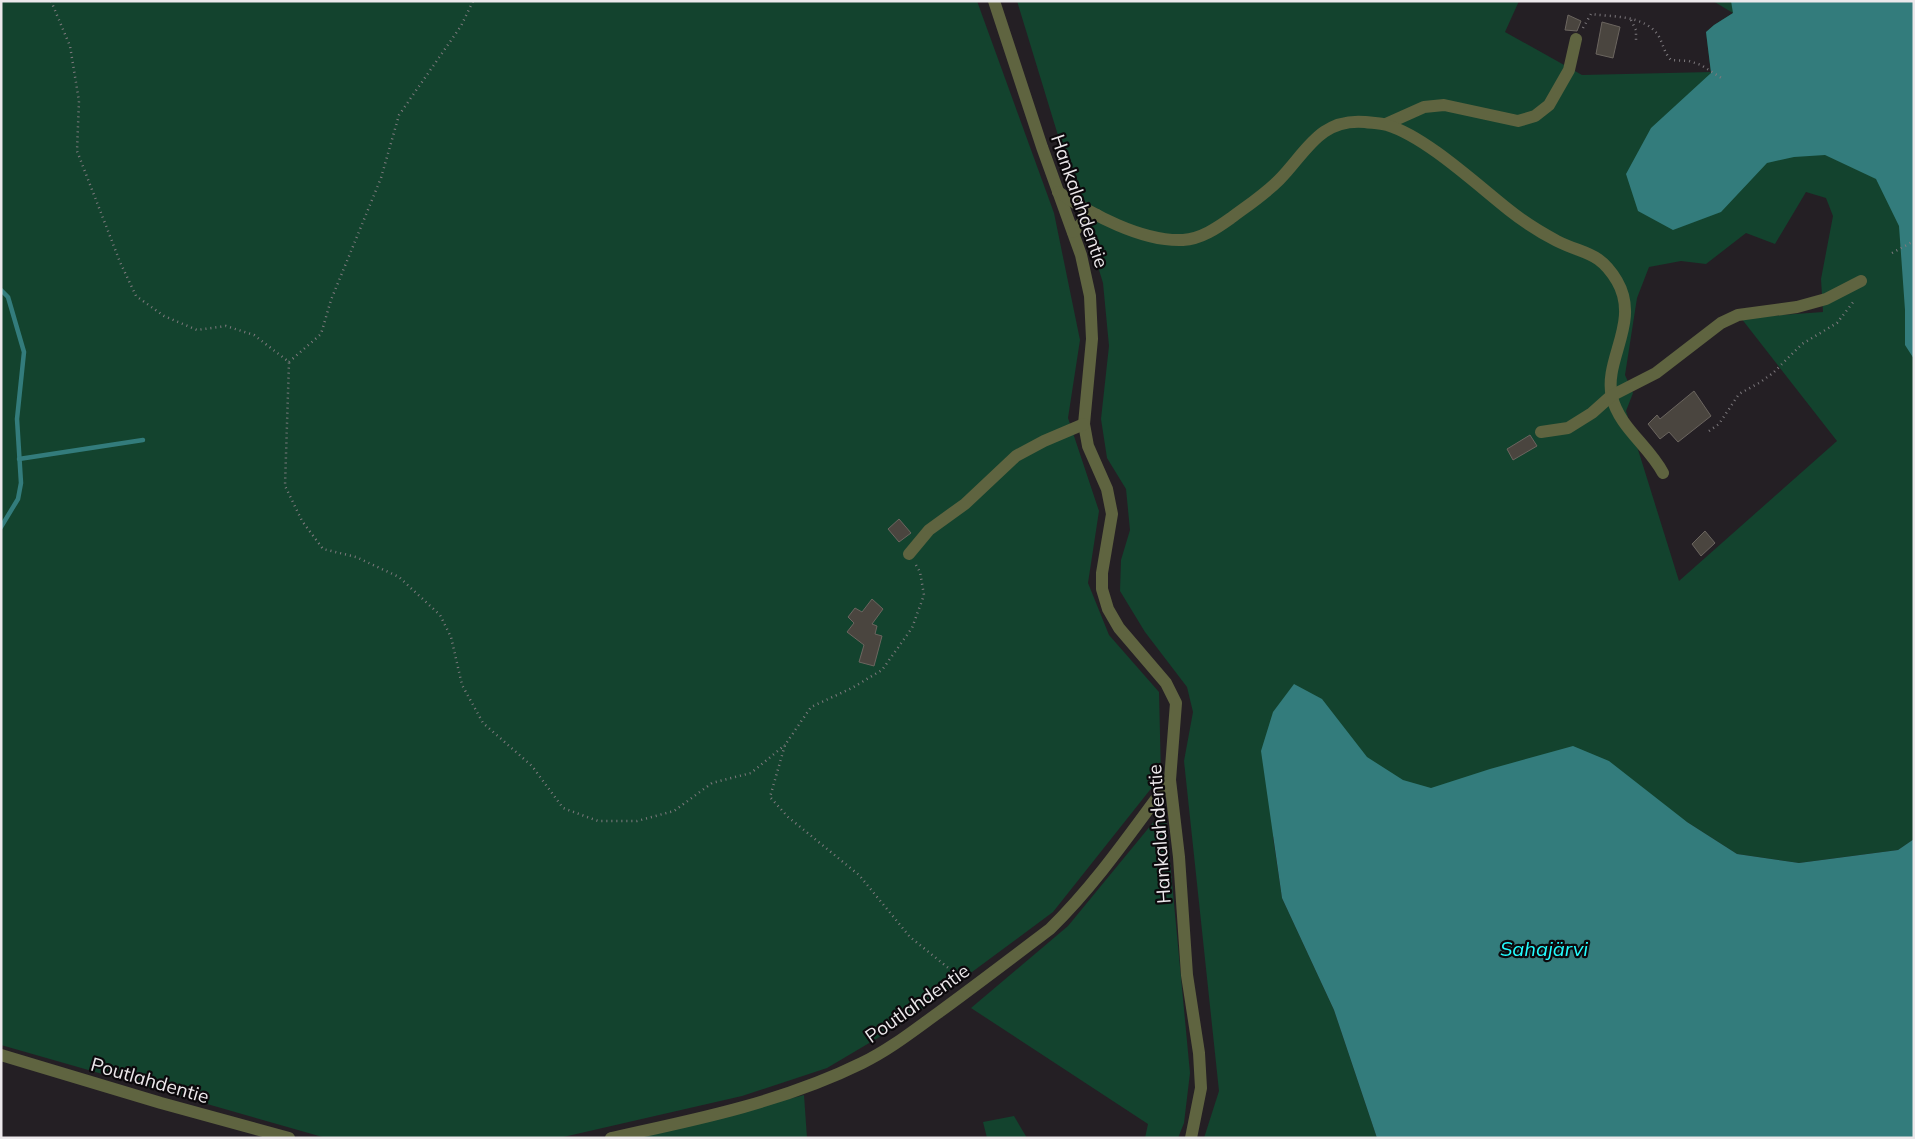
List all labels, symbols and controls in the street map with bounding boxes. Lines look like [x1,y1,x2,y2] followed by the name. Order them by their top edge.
[1046,131,1114,271] street label: Hankalahdentie
[1142,764,1176,904] street label: Hankalahdentie
[1500,936,1588,961] water label: Sahajärvi
[860,958,974,1048] street label: Poutlahdentie
[88,1052,212,1108] street label: Poutlahdentie

